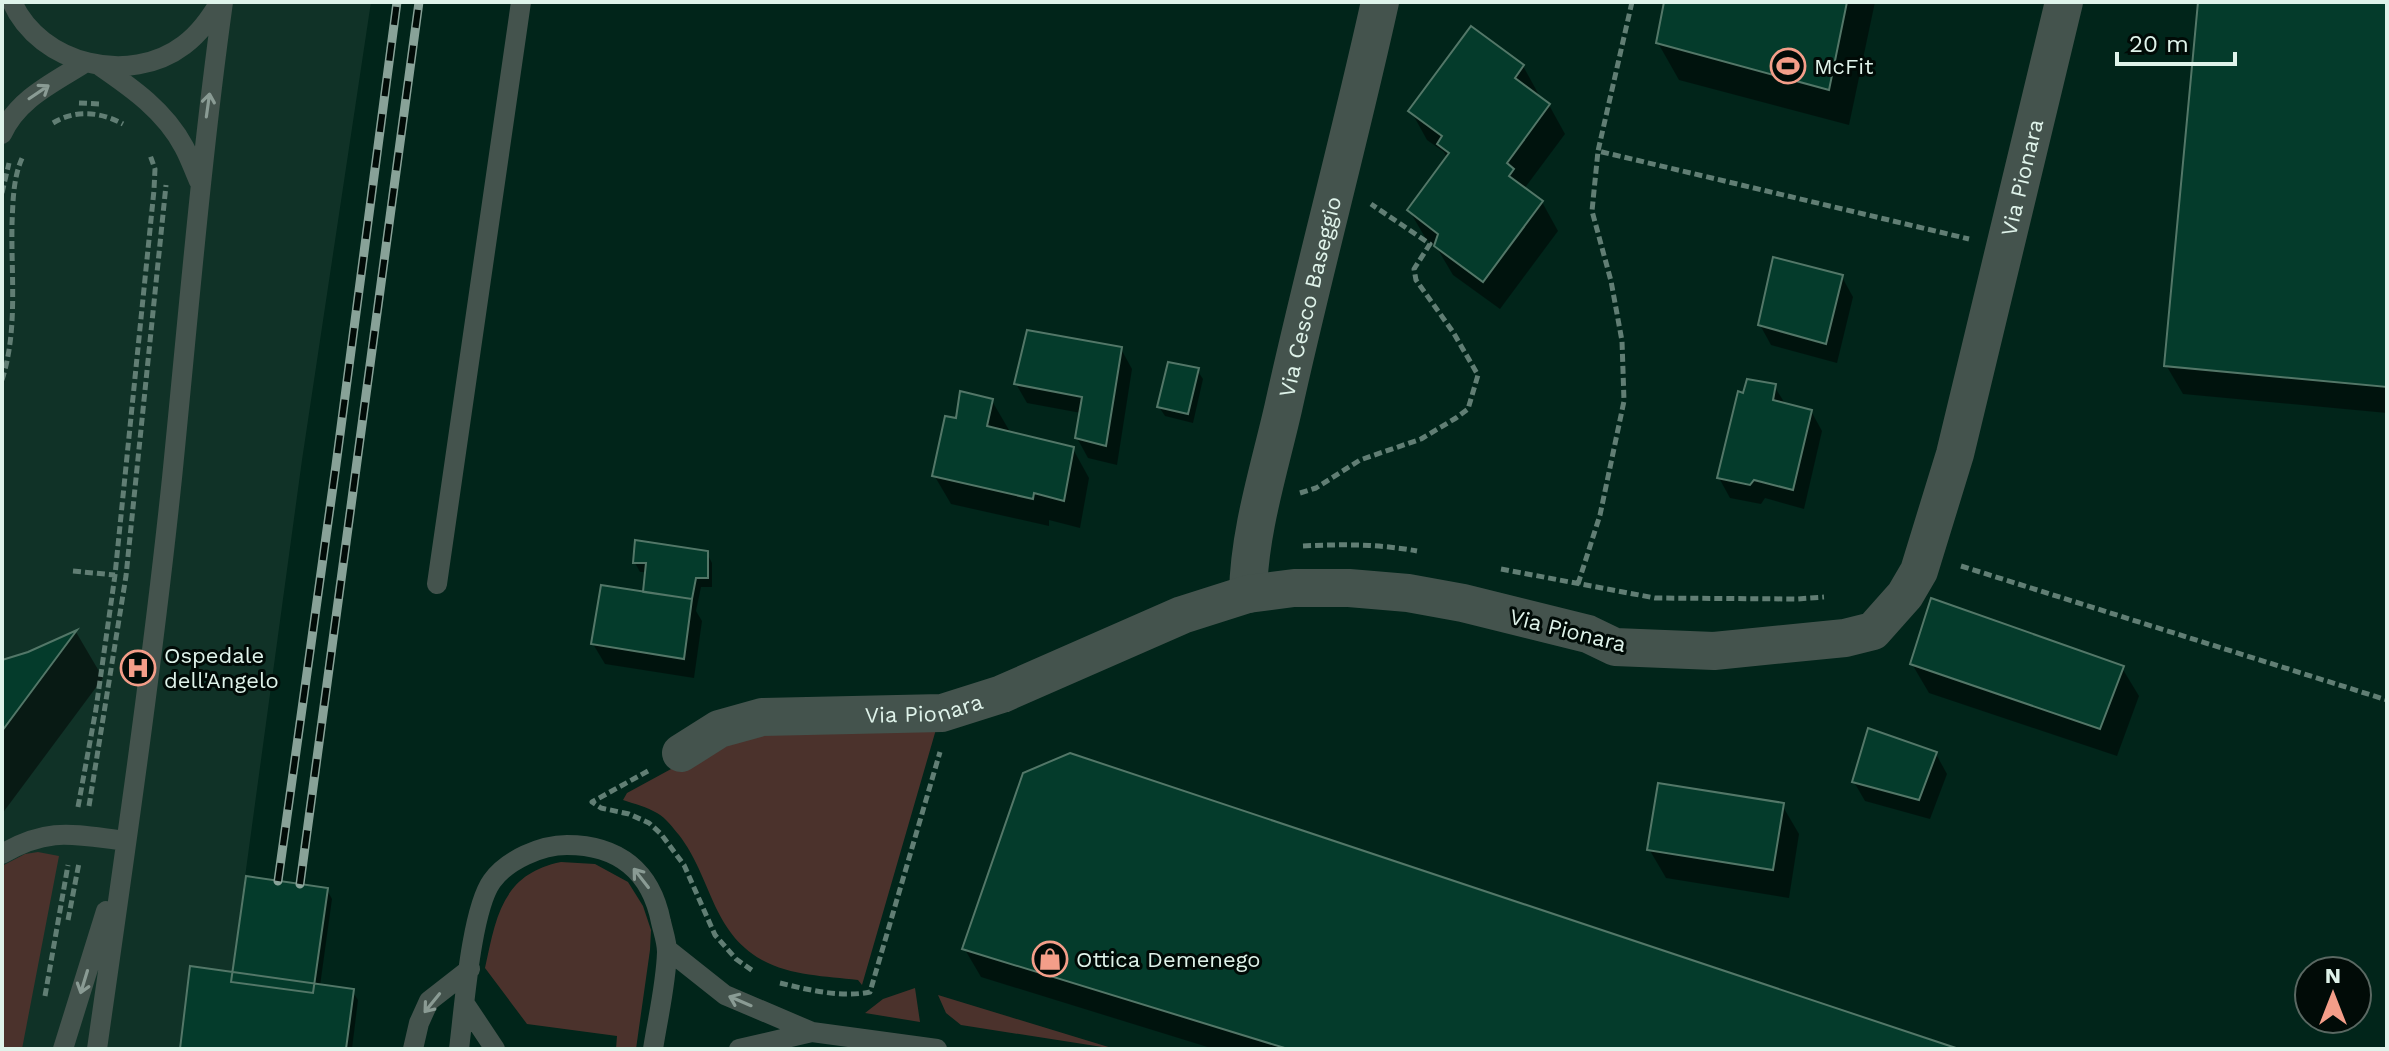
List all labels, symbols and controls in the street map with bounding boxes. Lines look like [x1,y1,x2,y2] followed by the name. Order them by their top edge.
[2117,16,2235,66] scale bar
[2129,30,2189,58] text: 20 m
[1769,47,1807,85] sports icon: McFit
[1814,54,1873,79] place label: McFit
[27,84,50,100] one-way arrow
[201,92,216,119] one-way arrow
[1996,117,2048,239] street label: Via Pionara
[1274,194,1346,400] street label: Via Cesco Baseggio
[1507,604,1629,657] street label: Via Pionara
[164,643,279,693] place label: Ospedale dell'Angelo
[119,649,157,687] hospital icon: Ospedale dell'Angelo
[864,689,986,728] street label: Via Pionara
[632,867,650,888] one-way arrow
[1031,940,1069,978] shop icon: Ottica Demenego
[1076,947,1261,972] place label: Ottica Demenego
[2293,955,2373,1035] north arrow
[2325,963,2341,988] text: N
[76,968,91,994] one-way arrow
[424,992,442,1013] one-way arrow
[728,993,753,1008] one-way arrow

